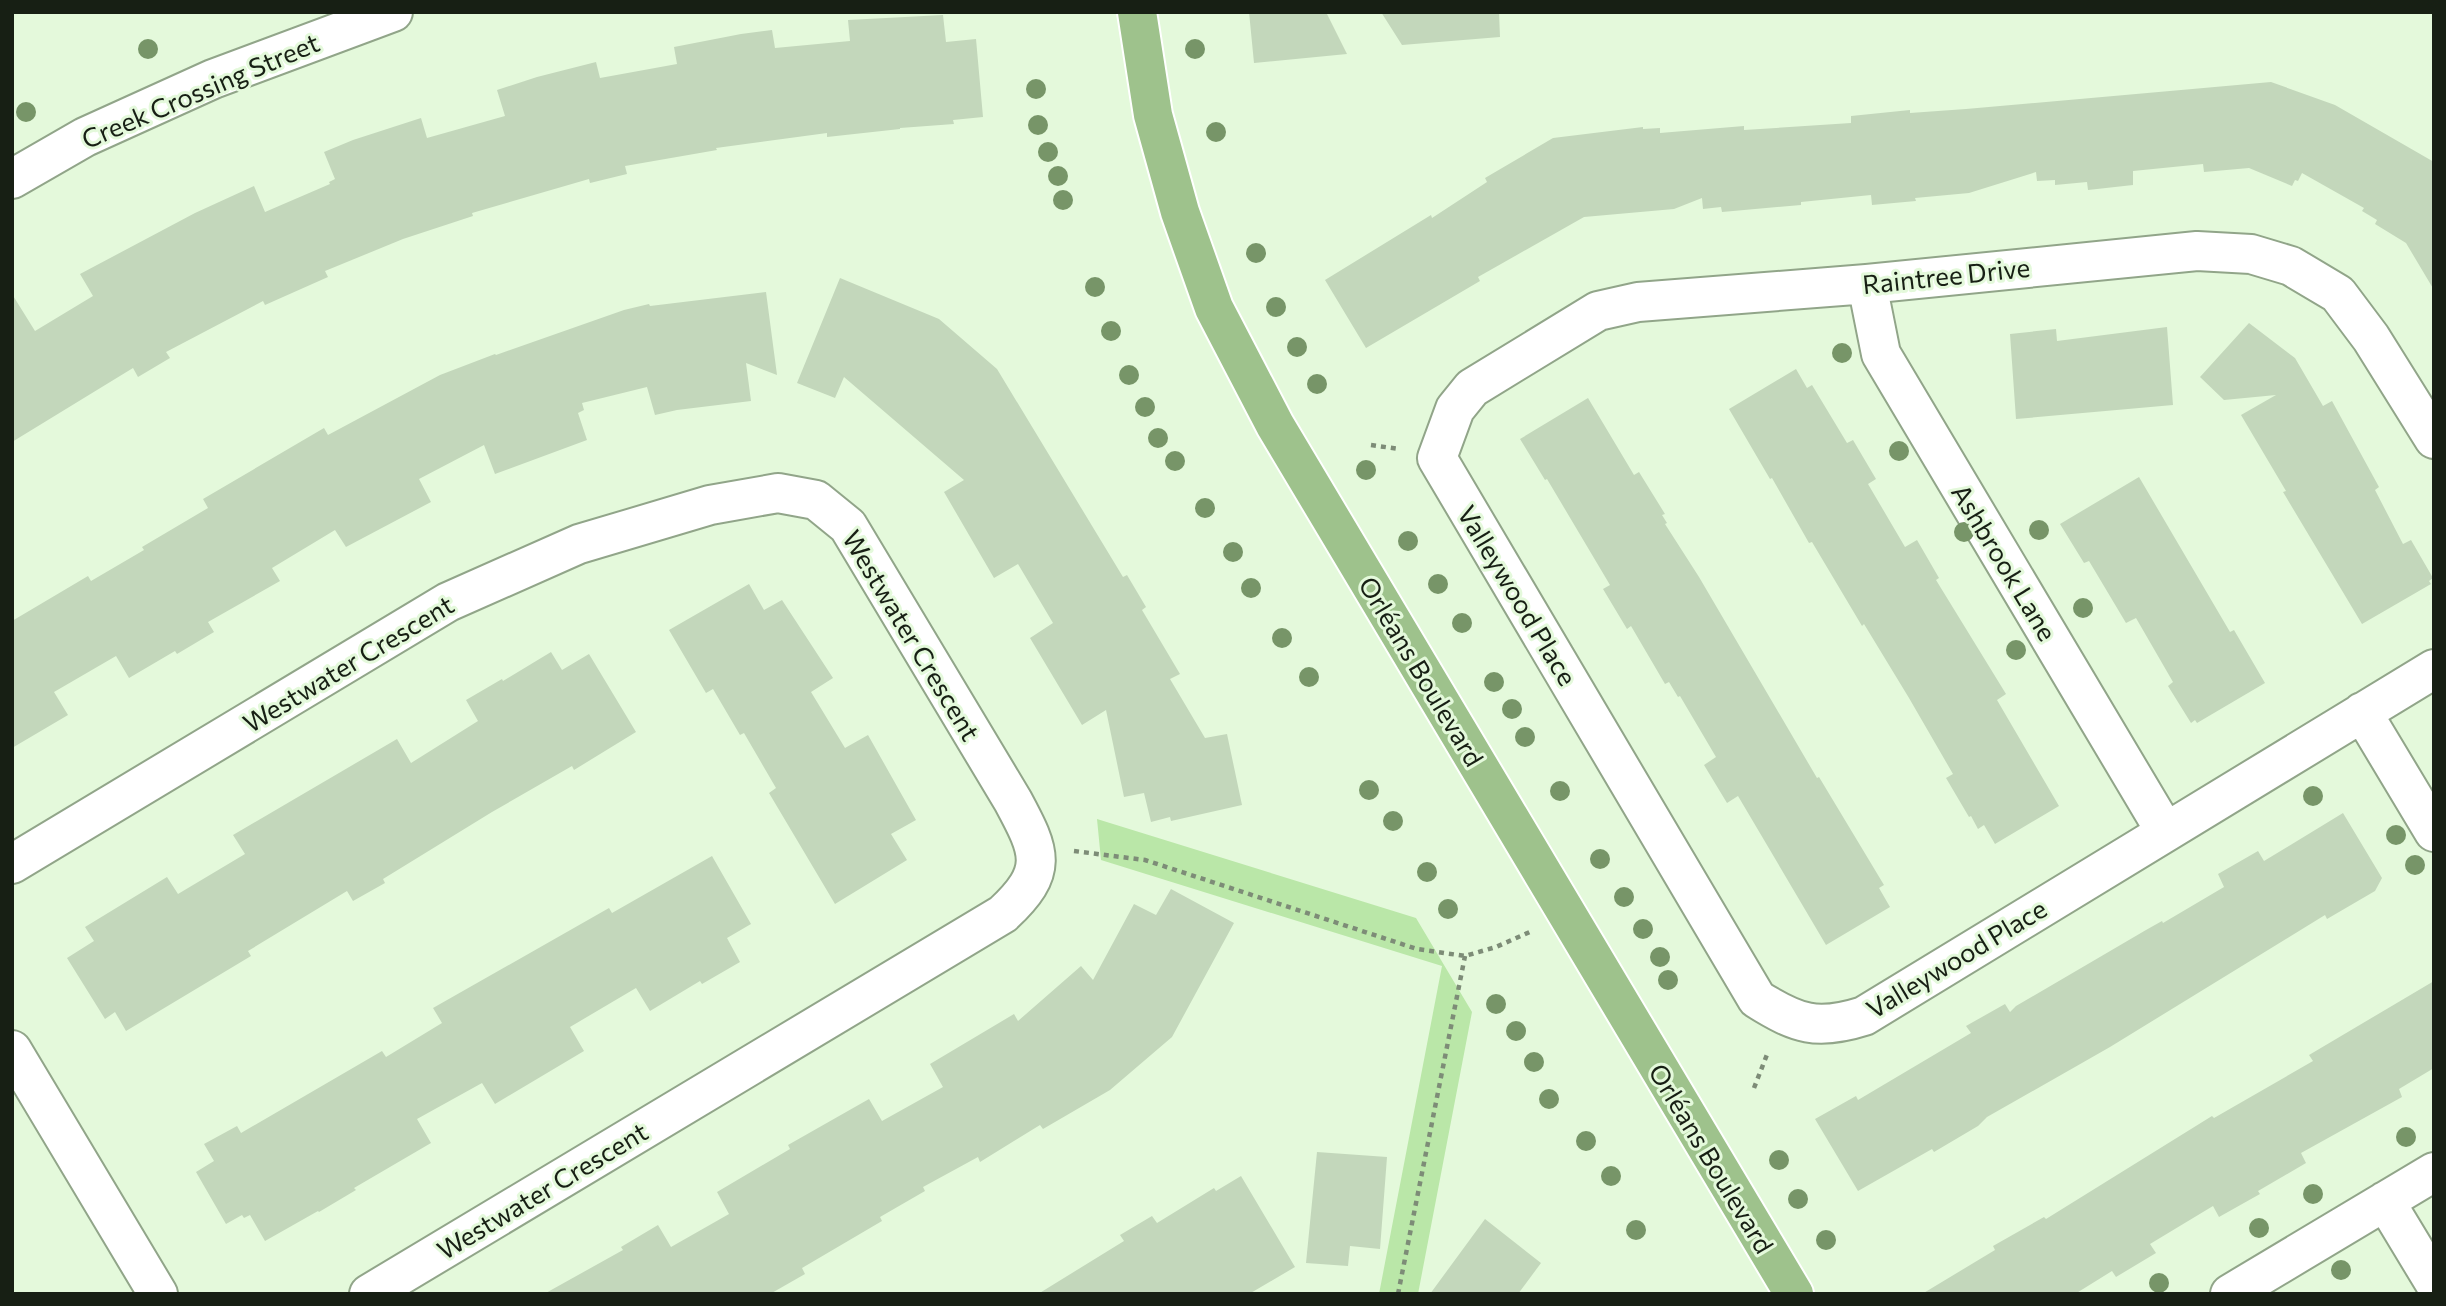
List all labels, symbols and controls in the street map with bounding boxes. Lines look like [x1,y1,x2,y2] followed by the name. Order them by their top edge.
[77,26,323,154] street label: Creek Crossing Street
[1861,251,2031,299] street label: Raintree Drive
[1946,478,2064,646] street label: Ashbrook Lane
[1452,499,1584,691] street label: Valleywood Place
[837,524,987,746] street label: Westwater Crescent
[1353,571,1491,771] street label: Orléans Boulevard
[237,588,459,738] street label: Westwater Crescent
[1860,892,2052,1024] street label: Valleywood Place
[1643,1058,1781,1258] street label: Orléans Boulevard
[431,1115,653,1265] street label: Westwater Crescent

